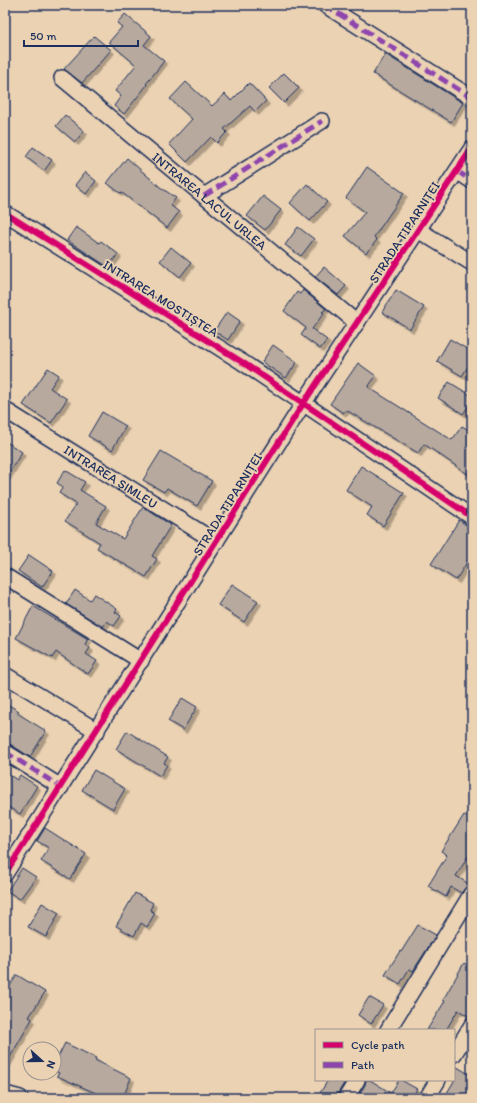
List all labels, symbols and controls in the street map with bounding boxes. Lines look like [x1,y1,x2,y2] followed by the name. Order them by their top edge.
[24,22,138,48] scale bar
[30,29,56,43] text: 50 m
[149,149,270,253] street label: INTRAREA LACUL URLEA
[366,179,443,286] street label: STRADA TIPARNIȚEI
[100,257,222,340] street label: INTRAREA MOSTIȘTEA
[61,442,160,512] street label: INTRAREA ȘIMLEU
[190,450,265,558] street label: STRADA TIPARNIȚEI
[315,1029,455,1081] legend
[351,1038,405,1052] text: Cycle path
[22,1041,62,1081] north arrow
[351,1058,374,1072] text: Path
[43,1059,58,1070] text: N

